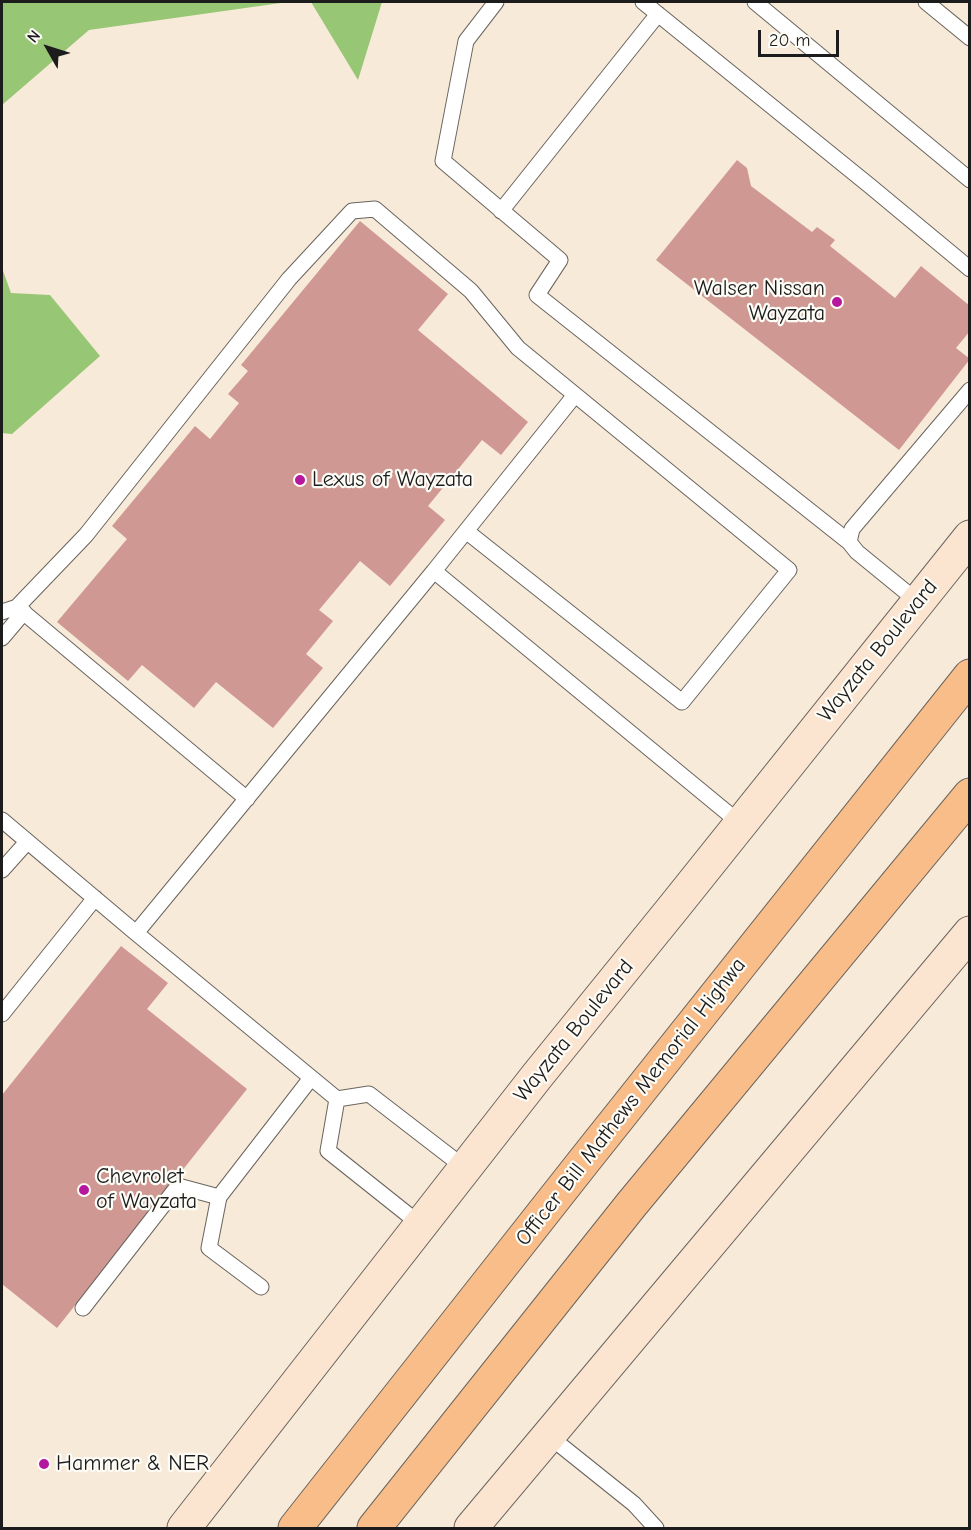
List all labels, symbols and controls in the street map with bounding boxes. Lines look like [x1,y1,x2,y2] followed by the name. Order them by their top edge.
[18,18,78,78] north arrow
[761,18,842,56] scale bar
[24,27,44,46] text: N
[769,30,810,51] text: 20 m
[694,276,825,328] place label: Walser Nissan Wayzata
[830,295,844,309] marker: Walser Nissan Wayzata
[312,467,473,493] place label: Lexus of Wayzata
[293,473,307,487] marker: Lexus of Wayzata
[812,574,944,728] street label: Wayzata Boulevard
[510,953,752,1251] street label: Officer Bill Mathews Memorial Highwa
[508,954,640,1108] street label: Wayzata Boulevard
[96,1164,197,1216] place label: Chevrolet of Wayzata
[77,1183,91,1197] marker: Chevrolet of Wayzata
[56,1451,209,1477] place label: Hammer & NER
[37,1457,51,1471] marker: Hammer & NER

